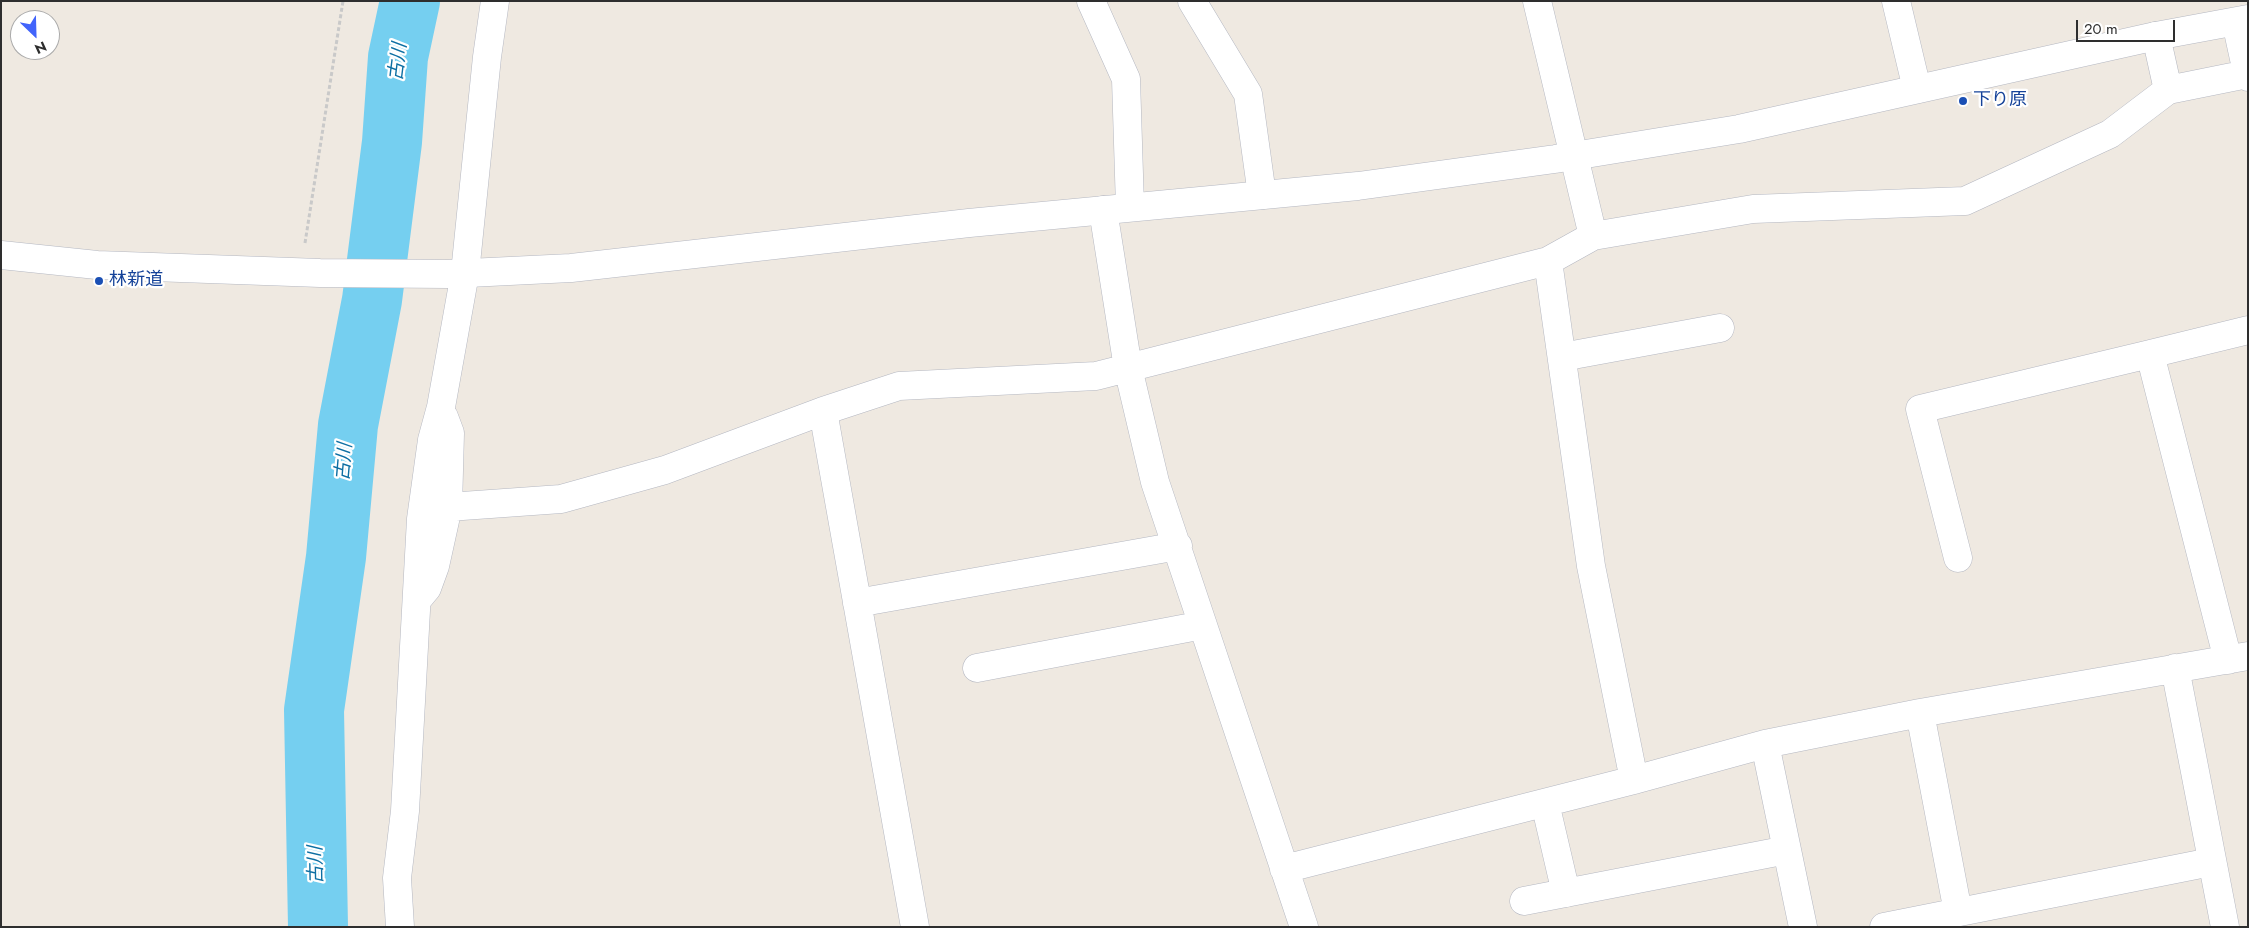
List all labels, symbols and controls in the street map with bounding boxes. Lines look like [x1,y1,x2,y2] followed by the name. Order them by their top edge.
[10,10,60,60] north arrow
[2079,10,2178,42] scale bar
[2084,18,2118,40] text: 20 m
[32,36,50,59] text: N
[385,42,413,82] water label: 古川
[1973,90,2027,112] place label: 下り原
[1957,95,1969,107] marker: 下り原
[109,270,163,292] place label: 林新道
[93,275,105,287] marker: 林新道
[332,442,358,482] water label: 古川
[305,846,329,884] water label: 古川

